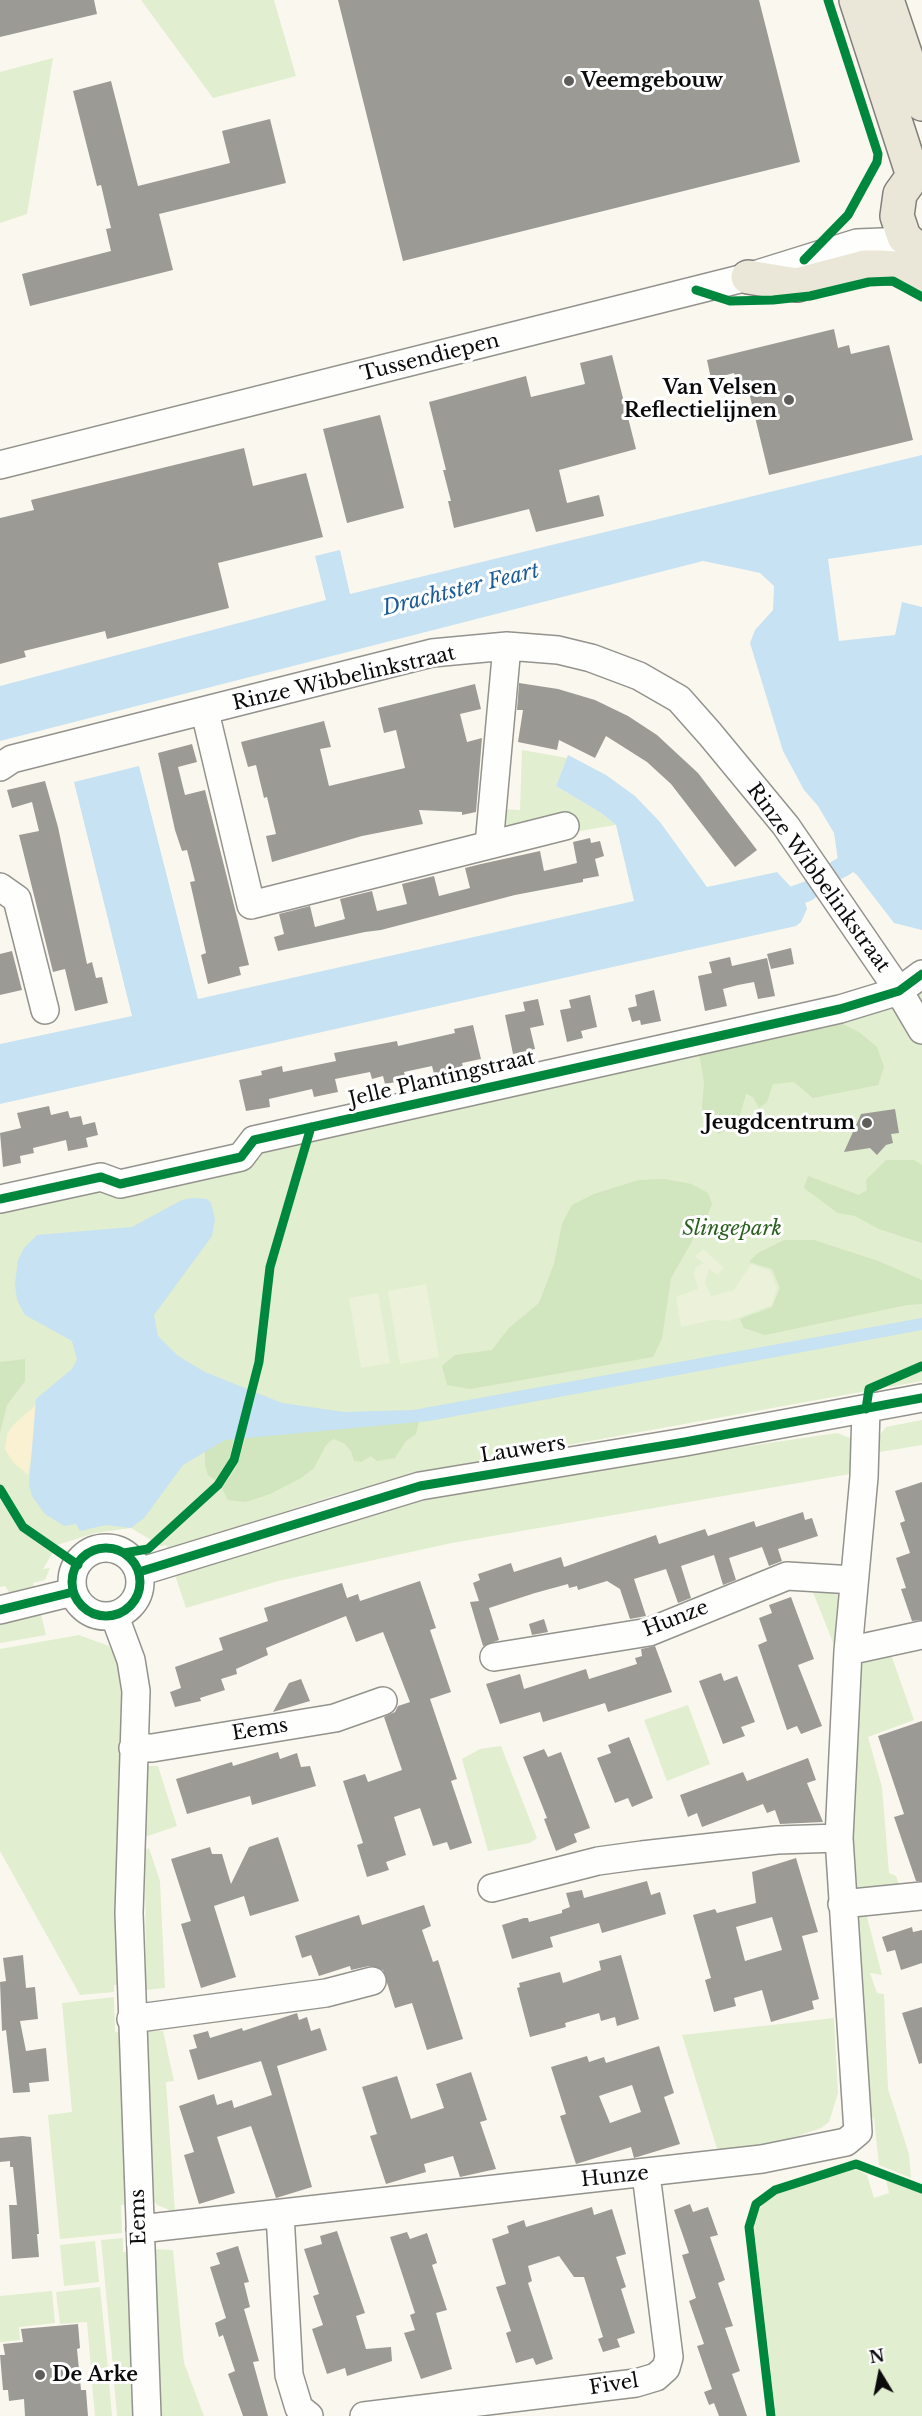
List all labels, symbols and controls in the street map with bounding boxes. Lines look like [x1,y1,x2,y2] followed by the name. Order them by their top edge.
[581,69,723,93] place label: Veemgebouw
[562,74,576,88] marker: Veemgebouw
[358,329,502,387] street label: Tussendiepen
[624,376,777,423] place label: Van Velsen Reflectielijnen
[782,393,796,407] marker: Van Velsen Reflectielijnen
[380,558,542,622] water label: Drachtster Feart
[230,642,458,716] street label: Rinze Wibbelinkstraat
[741,779,895,977] street label: Rinze Wibbelinkstraat
[347,1046,537,1112] street label: Jelle Plantingstraat
[704,1111,855,1135] place label: Jeugdcentrum
[860,1116,874,1130] marker: Jeugdcentrum
[682,1217,782,1241] park label: Slingepark
[479,1431,567,1469] street label: Lauwers
[640,1596,712,1642] street label: Hunze
[230,1714,290,1746] street label: Eems
[580,2162,650,2192] street label: Hunze
[126,2188,152,2246] street label: Eems
[850,2344,910,2404] north arrow
[868,2345,886,2367] text: N
[52,2363,138,2387] place label: De Arke
[33,2368,47,2382] marker: De Arke
[588,2369,640,2401] street label: Fivel

